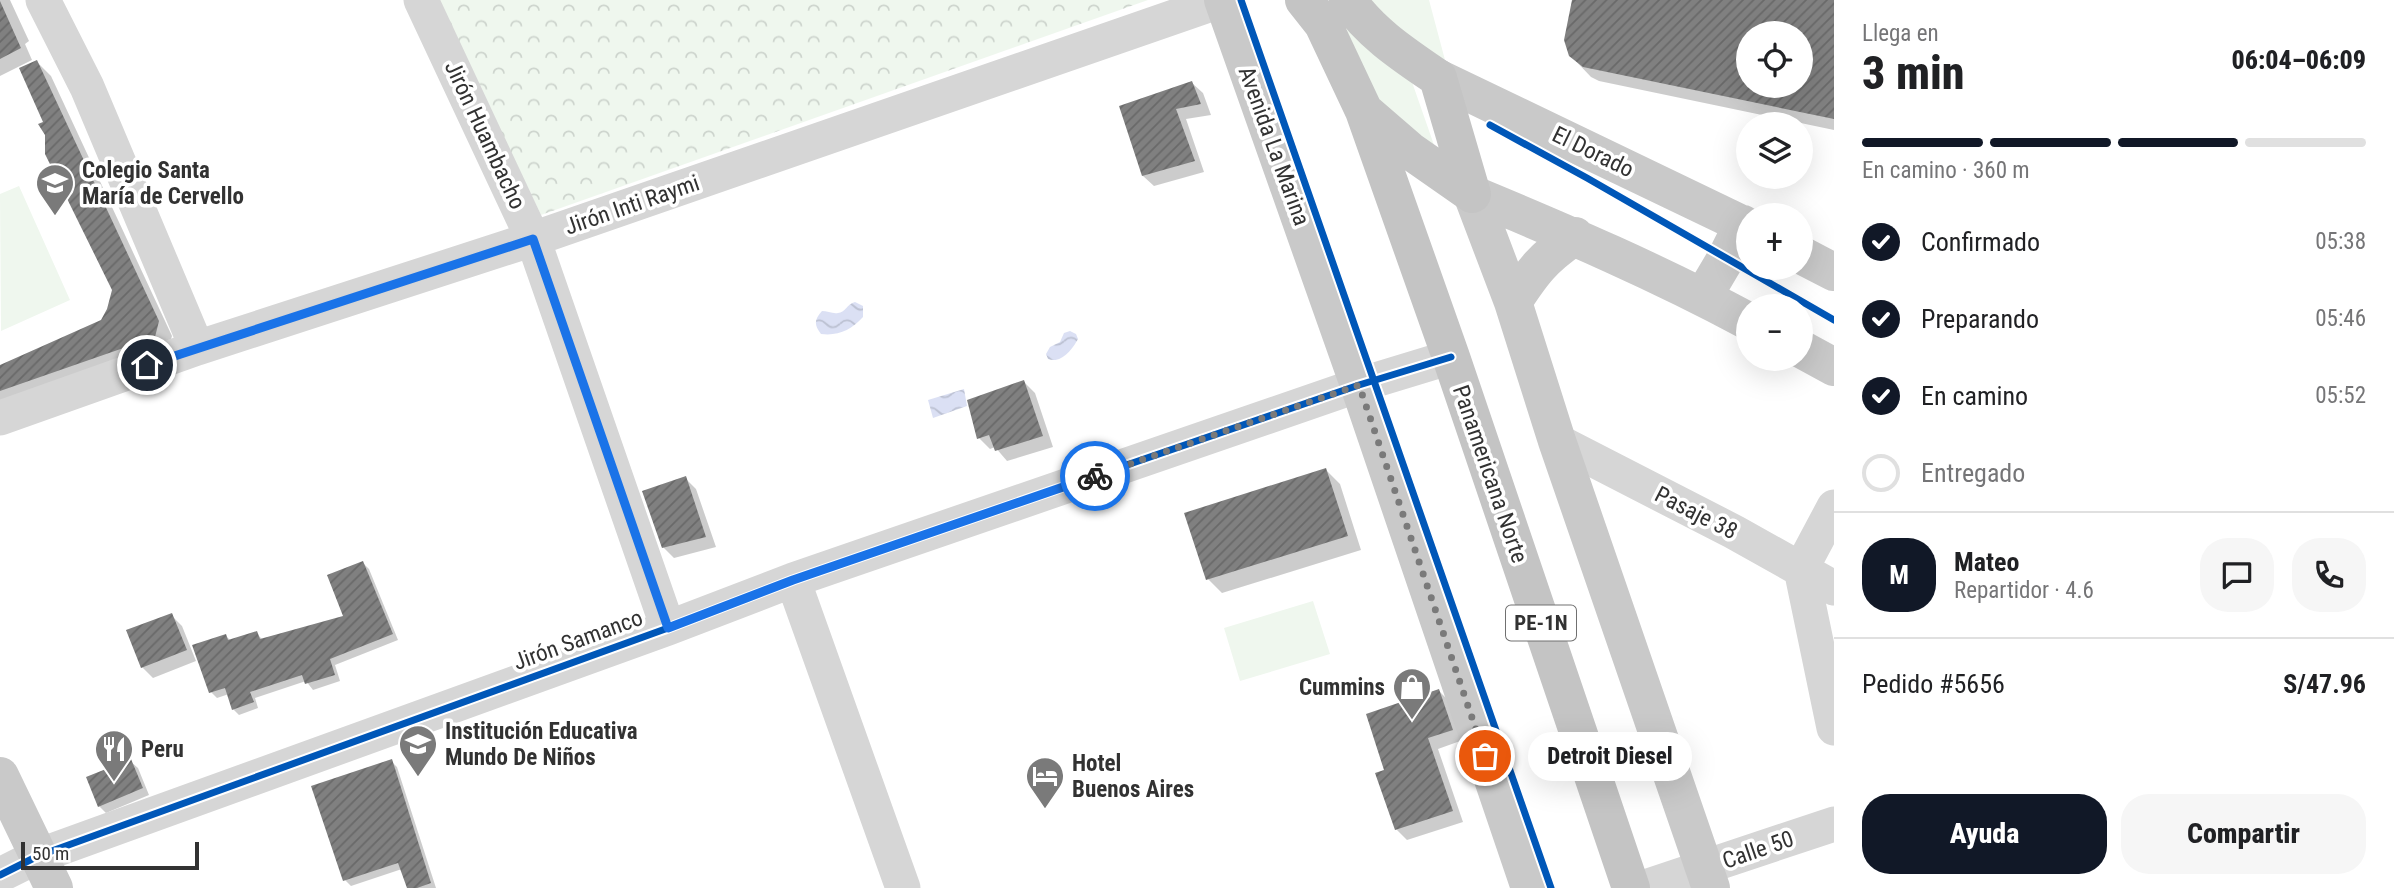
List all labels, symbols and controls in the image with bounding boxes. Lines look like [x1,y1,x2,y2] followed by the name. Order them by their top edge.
[1862,20,1939,47] text: Llega en
[1736,21,1813,371] map controls
[1736,21,1813,98] button: locate
[2232,45,2366,75] text: 06:04–06:09
[1862,46,1965,100] text: 3 min
[439,57,531,213] street label: Jirón Huambacho
[1233,63,1315,229] street label: Avenida La Marina
[1736,112,1813,189] button: layers
[1548,121,1638,183] street label: El Dorado
[82,157,244,210] place label: Colegio Santa María de Cervello
[1862,157,2030,184] text: En camino · 360 m
[34,162,76,217] school or university icon: Colegio Santa María de Cervello
[561,169,703,241] street label: Jirón Inti Raymi
[1736,203,1813,280] button: +
[1862,223,1900,261] icon: check
[1921,227,2040,257] text: Confirmado
[2315,228,2366,255] text: 05:38
[1736,294,1813,371] button: −
[1862,300,1900,338] icon: check
[1921,304,2039,334] text: Preparando
[2315,305,2366,332] text: 05:46
[117,335,177,395] pin
[128,346,166,384] icon: home
[1862,377,1900,415] icon: check
[1921,381,2028,411] text: En camino
[1447,382,1533,566] street label: Panamericana Norte
[2315,382,2366,409] text: 05:52
[1060,441,1130,511] courier
[1076,457,1114,495] icon: bike
[1921,458,2025,488] text: Entregado
[1650,481,1742,545] street label: Pasaje 38
[2200,538,2274,612] button: chat
[2292,538,2366,612] button: phone
[1954,547,2019,577] text: Mateo
[1889,560,1909,590] text: M
[1954,577,2094,604] text: Repartidor · 4.6
[510,604,646,676] street label: Jirón Samanco
[1506,606,1576,640] road number: PE-1N
[1391,666,1433,721] shop icon: Cummins
[1862,669,2005,699] text: Pedido #5656
[2283,669,2366,699] text: S/47.96
[1299,674,1385,701] place label: Cummins
[445,718,638,771] place label: Institución Educativa Mundo De Niños
[397,723,439,778] school or university icon: Institución Educativa Mundo De Niños
[1455,726,1515,786] pin
[93,728,135,783] restaurant icon: Peru
[1527,732,1692,780] callout: Detroit Diesel
[141,736,184,763] place label: Peru
[1466,737,1504,775] icon: bag
[1547,743,1673,770] text: Detroit Diesel
[1072,750,1194,803] place label: Hotel Buenos Aires
[1024,755,1066,810] hotel icon: Hotel Buenos Aires
[1862,794,2107,874] button: Ayuda
[2121,794,2366,874] button: Compartir
[1719,825,1797,875] street label: Calle 50
[21,839,200,871] scale bar
[32,842,69,865] text: 50 m

